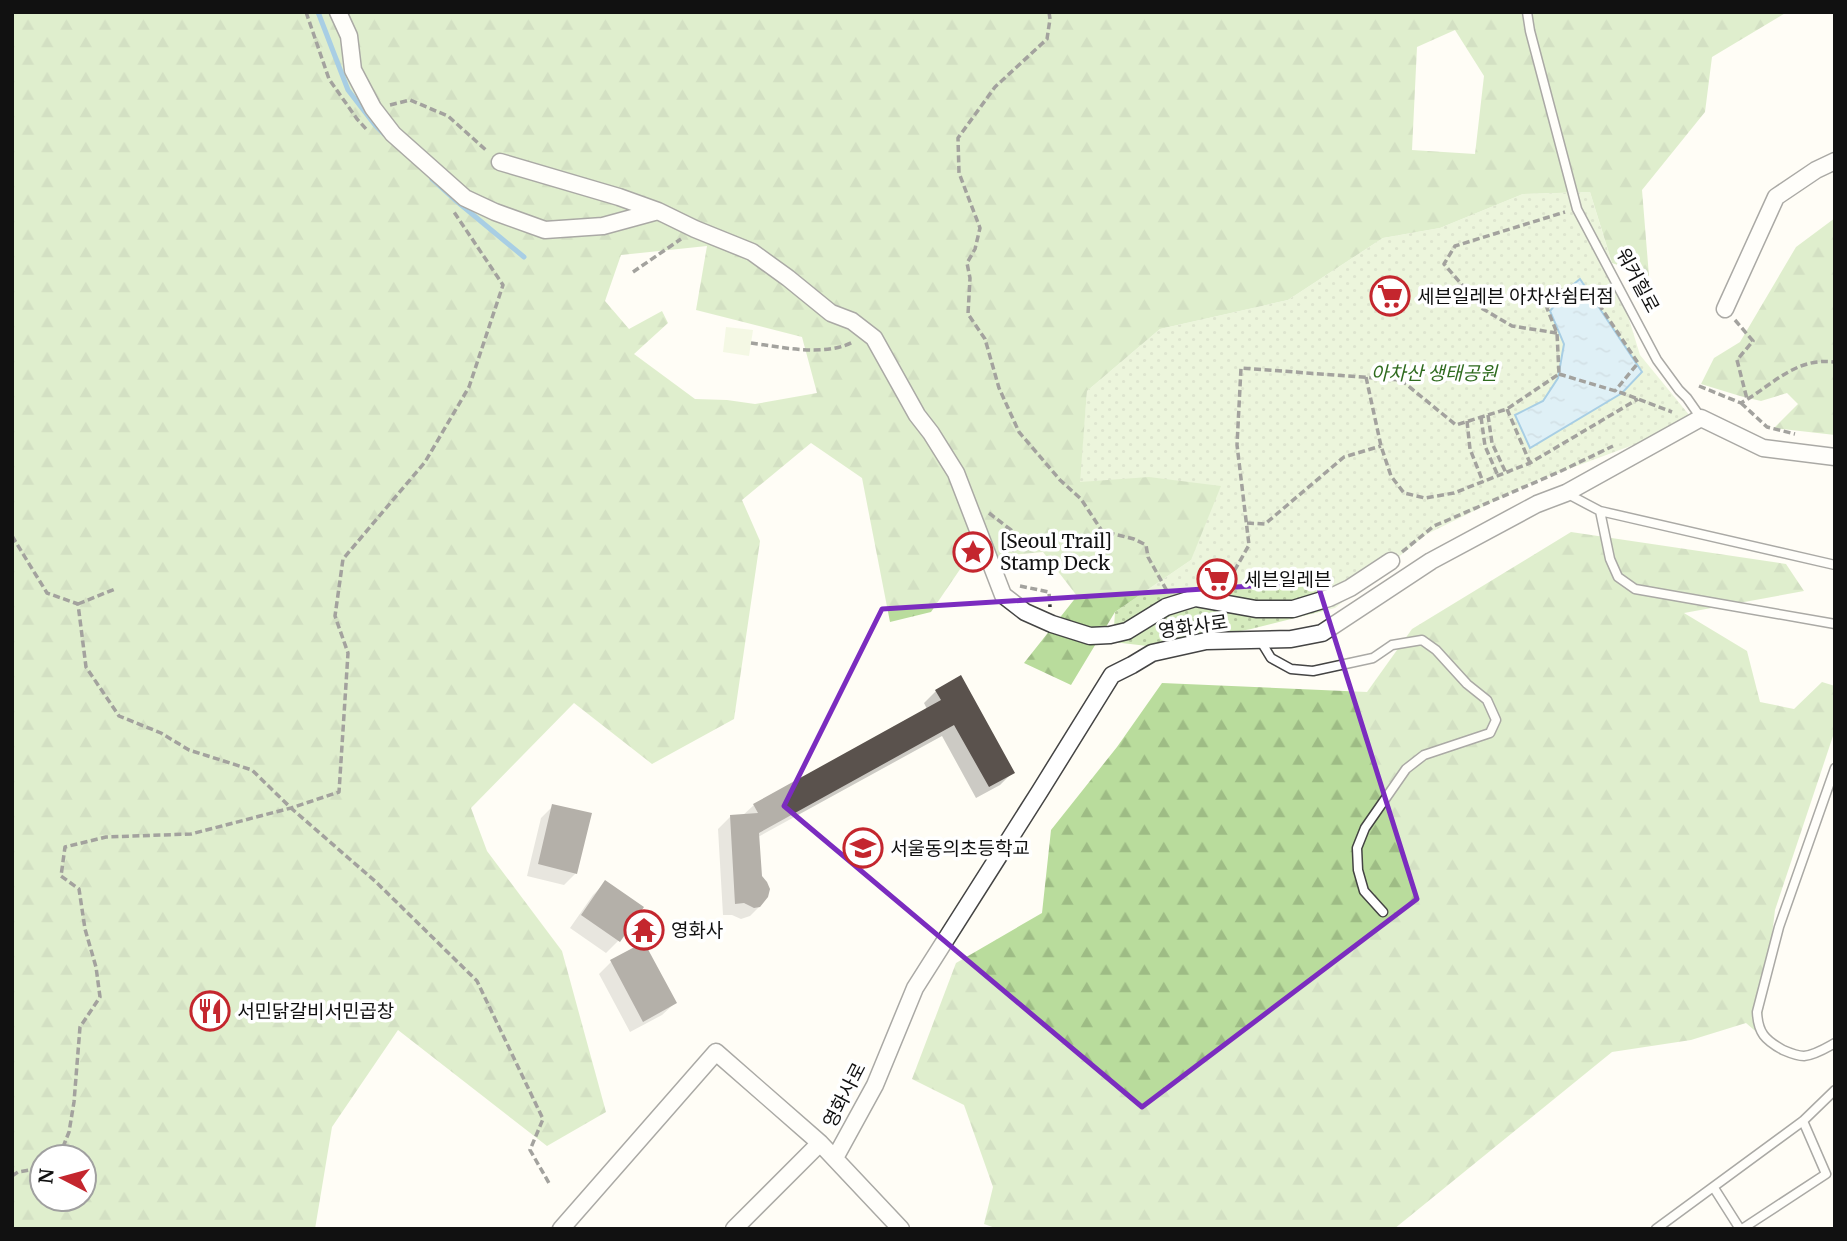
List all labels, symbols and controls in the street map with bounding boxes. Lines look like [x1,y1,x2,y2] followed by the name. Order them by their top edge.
[1611,243,1665,317] street label: 워커힐로
[1369,275,1411,317] supermarket icon: 세븐일레븐 아차산쉼터점
[1417,284,1614,308] place label: 세븐일레븐 아차산쉼터점
[1371,361,1499,385] park label: 아차산 생태공원
[1000,529,1112,575] place label: [Seoul Trail] Stamp Deck
[952,531,994,573] place icon: [Seoul Trail] Stamp Deck
[1196,558,1238,600] supermarket icon: 세븐일레븐
[1244,567,1331,591] place label: 세븐일레븐
[1157,609,1229,643] street label: 영화사로
[842,827,884,869] school or university icon: 서울동의초등학교
[890,836,1030,860] place label: 서울동의초등학교
[623,909,665,951] temple icon: 영화사
[671,918,723,942] place label: 영화사
[189,990,231,1032] restaurant icon: 서민닭갈비서민곱창
[237,999,394,1023] place label: 서민닭갈비서민곱창
[817,1058,871,1132] street label: 영화사로
[28,1143,98,1213] north arrow
[33,1168,59,1185] text: N

